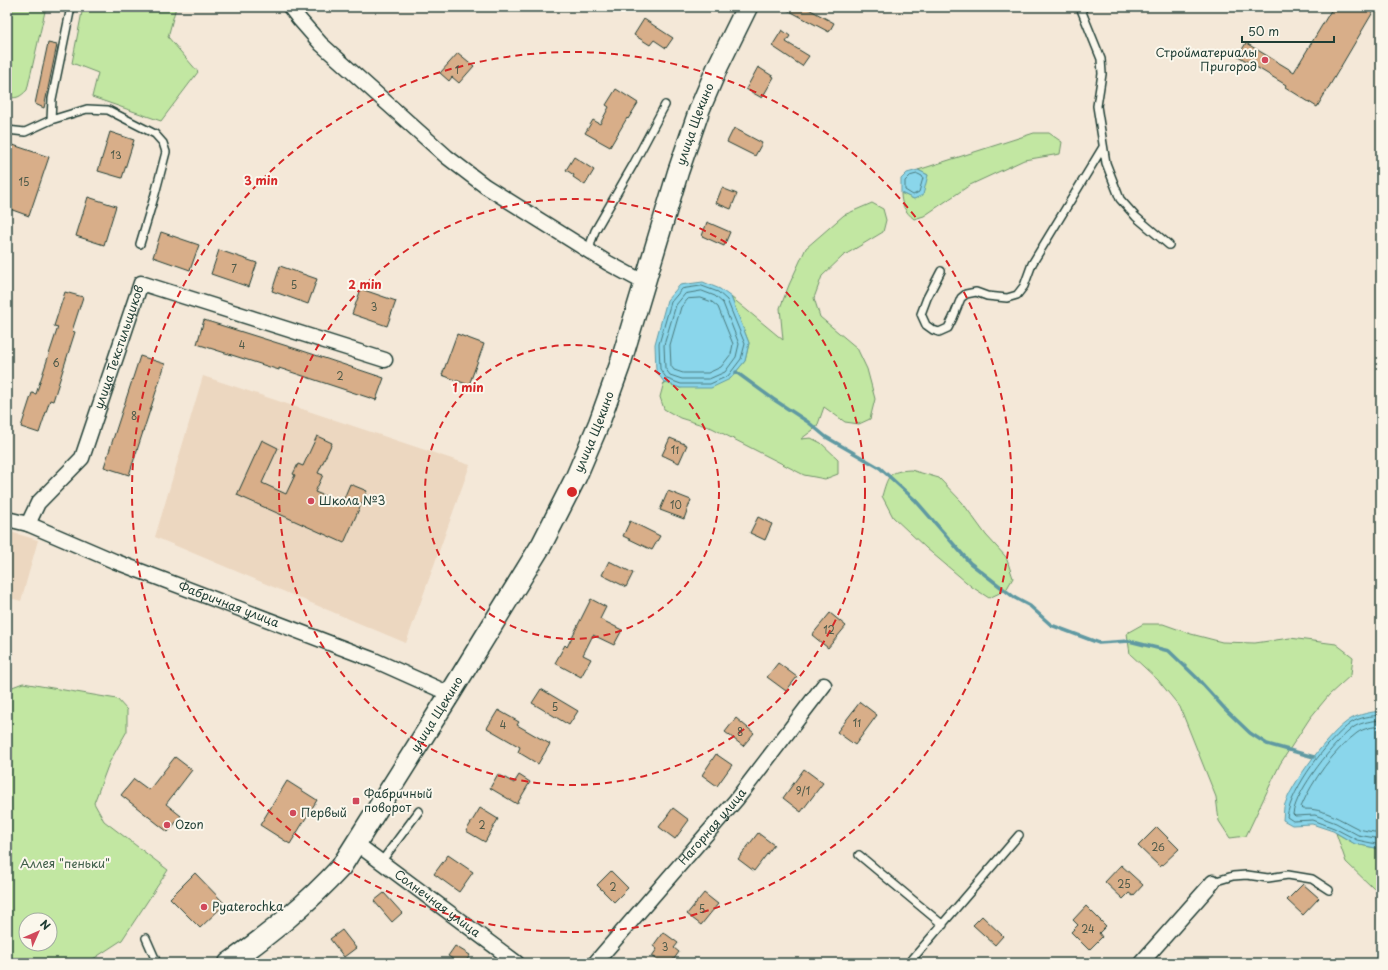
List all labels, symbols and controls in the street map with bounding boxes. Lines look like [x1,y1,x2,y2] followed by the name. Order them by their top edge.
[1242,18,1334,44] scale bar
[1248,22,1279,40] text: 50 m
[1155,43,1257,75] place label: Стройматериалы Пригород
[1260,55,1270,65] marker: Стройматериалы Пригород
[455,62,459,77] house number: 1
[671,80,718,168] street label: улица Щекино
[110,147,122,162] house number: 13
[244,171,278,189] text: 3 min
[19,174,29,189] house number: 15
[231,261,237,276] house number: 7
[348,275,382,293] text: 2 min
[291,277,297,292] house number: 5
[89,283,148,411] street label: улица Текстильщиков
[371,299,377,314] house number: 3
[239,337,246,352] house number: 4
[52,355,60,370] house number: 6
[336,368,344,383] house number: 2
[452,378,484,396] text: 1 min
[569,388,618,475] street label: улица Щекино
[131,408,137,423] house number: 8
[671,442,679,457] house number: 11
[565,485,579,499] centre of rings
[319,491,386,509] place label: Школа №3
[306,496,316,506] marker: Школа №3
[670,497,682,512] house number: 10
[176,576,282,631] street label: Фабричная улица
[823,622,835,637] house number: 12
[406,672,467,755] street label: улица Щекино
[552,699,558,714] house number: 5
[853,715,861,730] house number: 11
[500,717,507,732] house number: 4
[737,724,743,739] house number: 8
[796,783,810,798] house number: 9/1
[364,784,433,816] place label: Фабричный поворот
[674,784,750,868] street label: Нагорная улица
[351,796,361,806] marker: Фабричный поворот
[301,803,347,821] place label: Первый
[288,808,298,818] marker: Первый
[175,815,204,833] place label: Ozon
[478,817,486,832] house number: 2
[162,820,172,830] marker: Ozon
[1151,839,1165,854] house number: 26
[20,854,110,872] park label: Аллея "пеньки"
[391,865,485,941] street label: Солнечная улица
[1117,876,1131,891] house number: 25
[609,879,617,894] house number: 2
[212,897,284,915] place label: Pyaterochka
[699,901,705,916] house number: 5
[199,902,209,912] marker: Pyaterochka
[18,912,58,952] north arrow
[36,915,55,934] text: N
[1081,921,1095,936] house number: 24
[662,939,668,954] house number: 3

